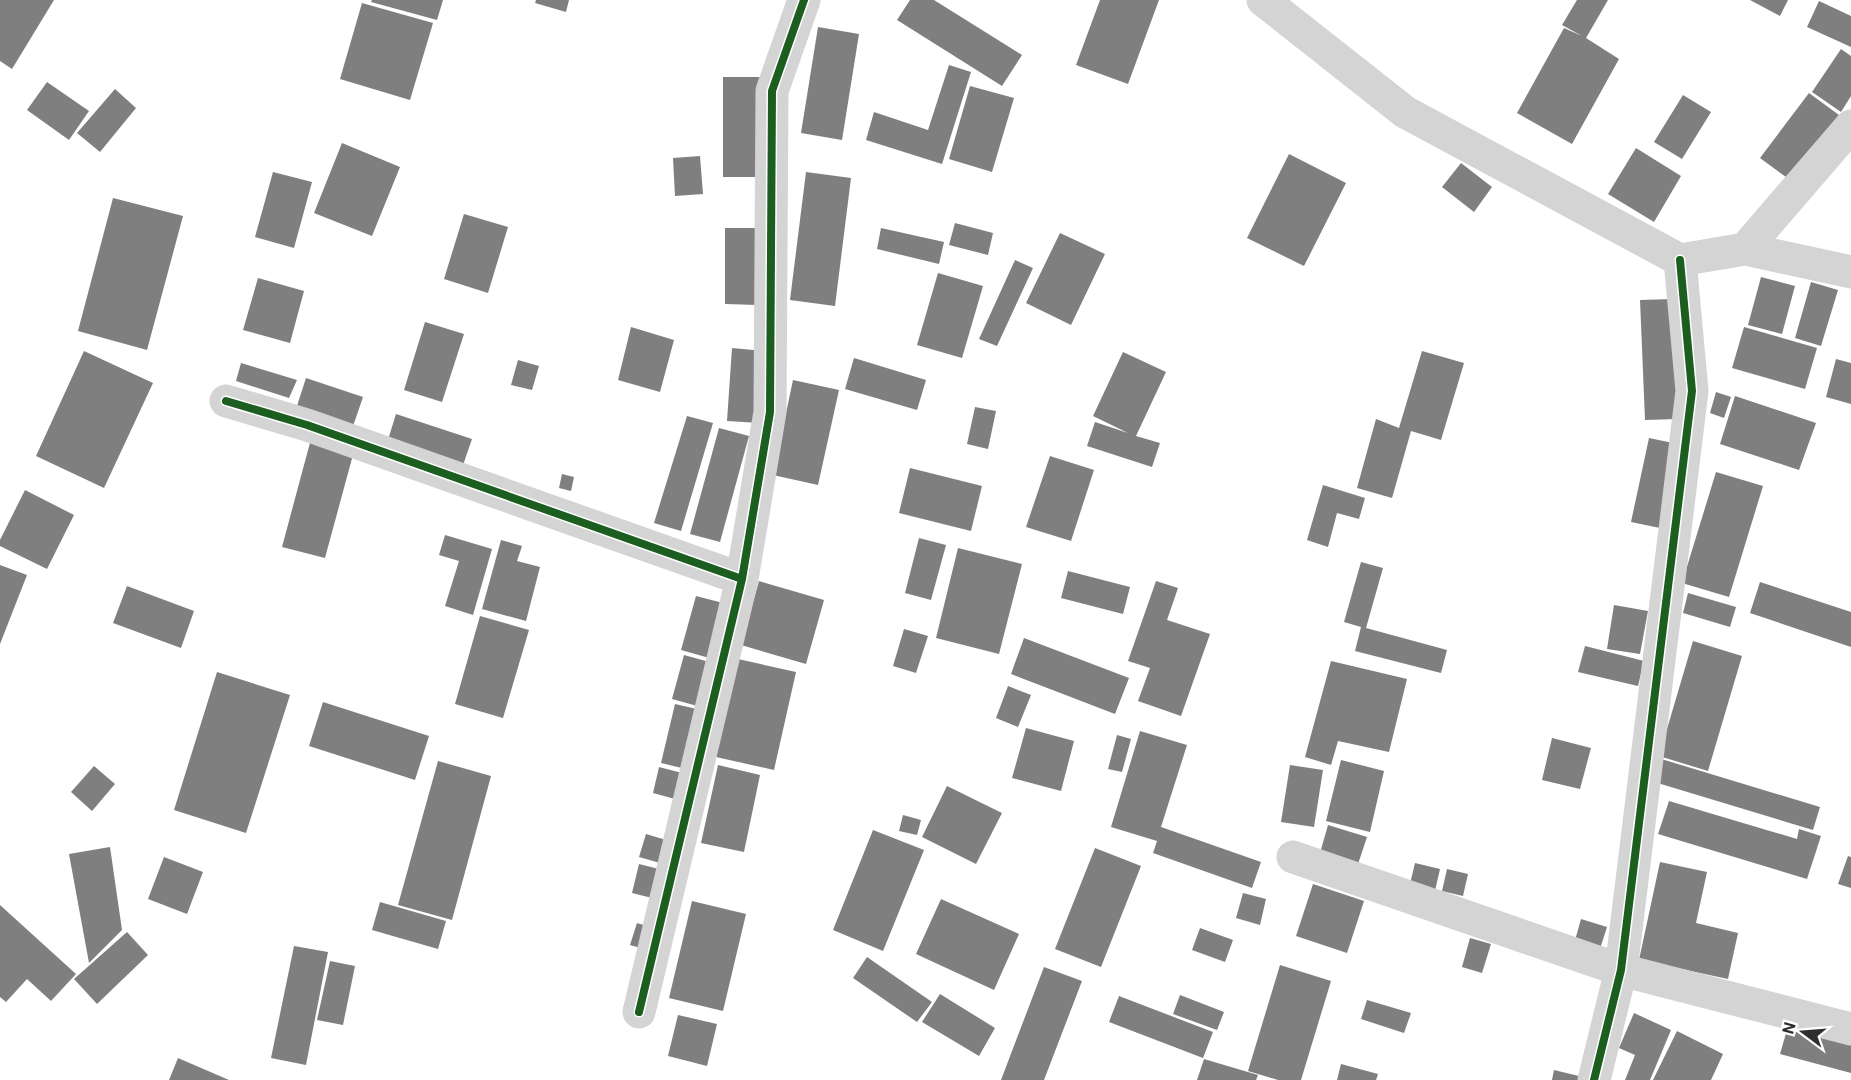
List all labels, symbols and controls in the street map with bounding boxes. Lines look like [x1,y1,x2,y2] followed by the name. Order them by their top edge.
[1773,1002,1833,1062] north arrow
[1778,1020,1800,1036] text: N

